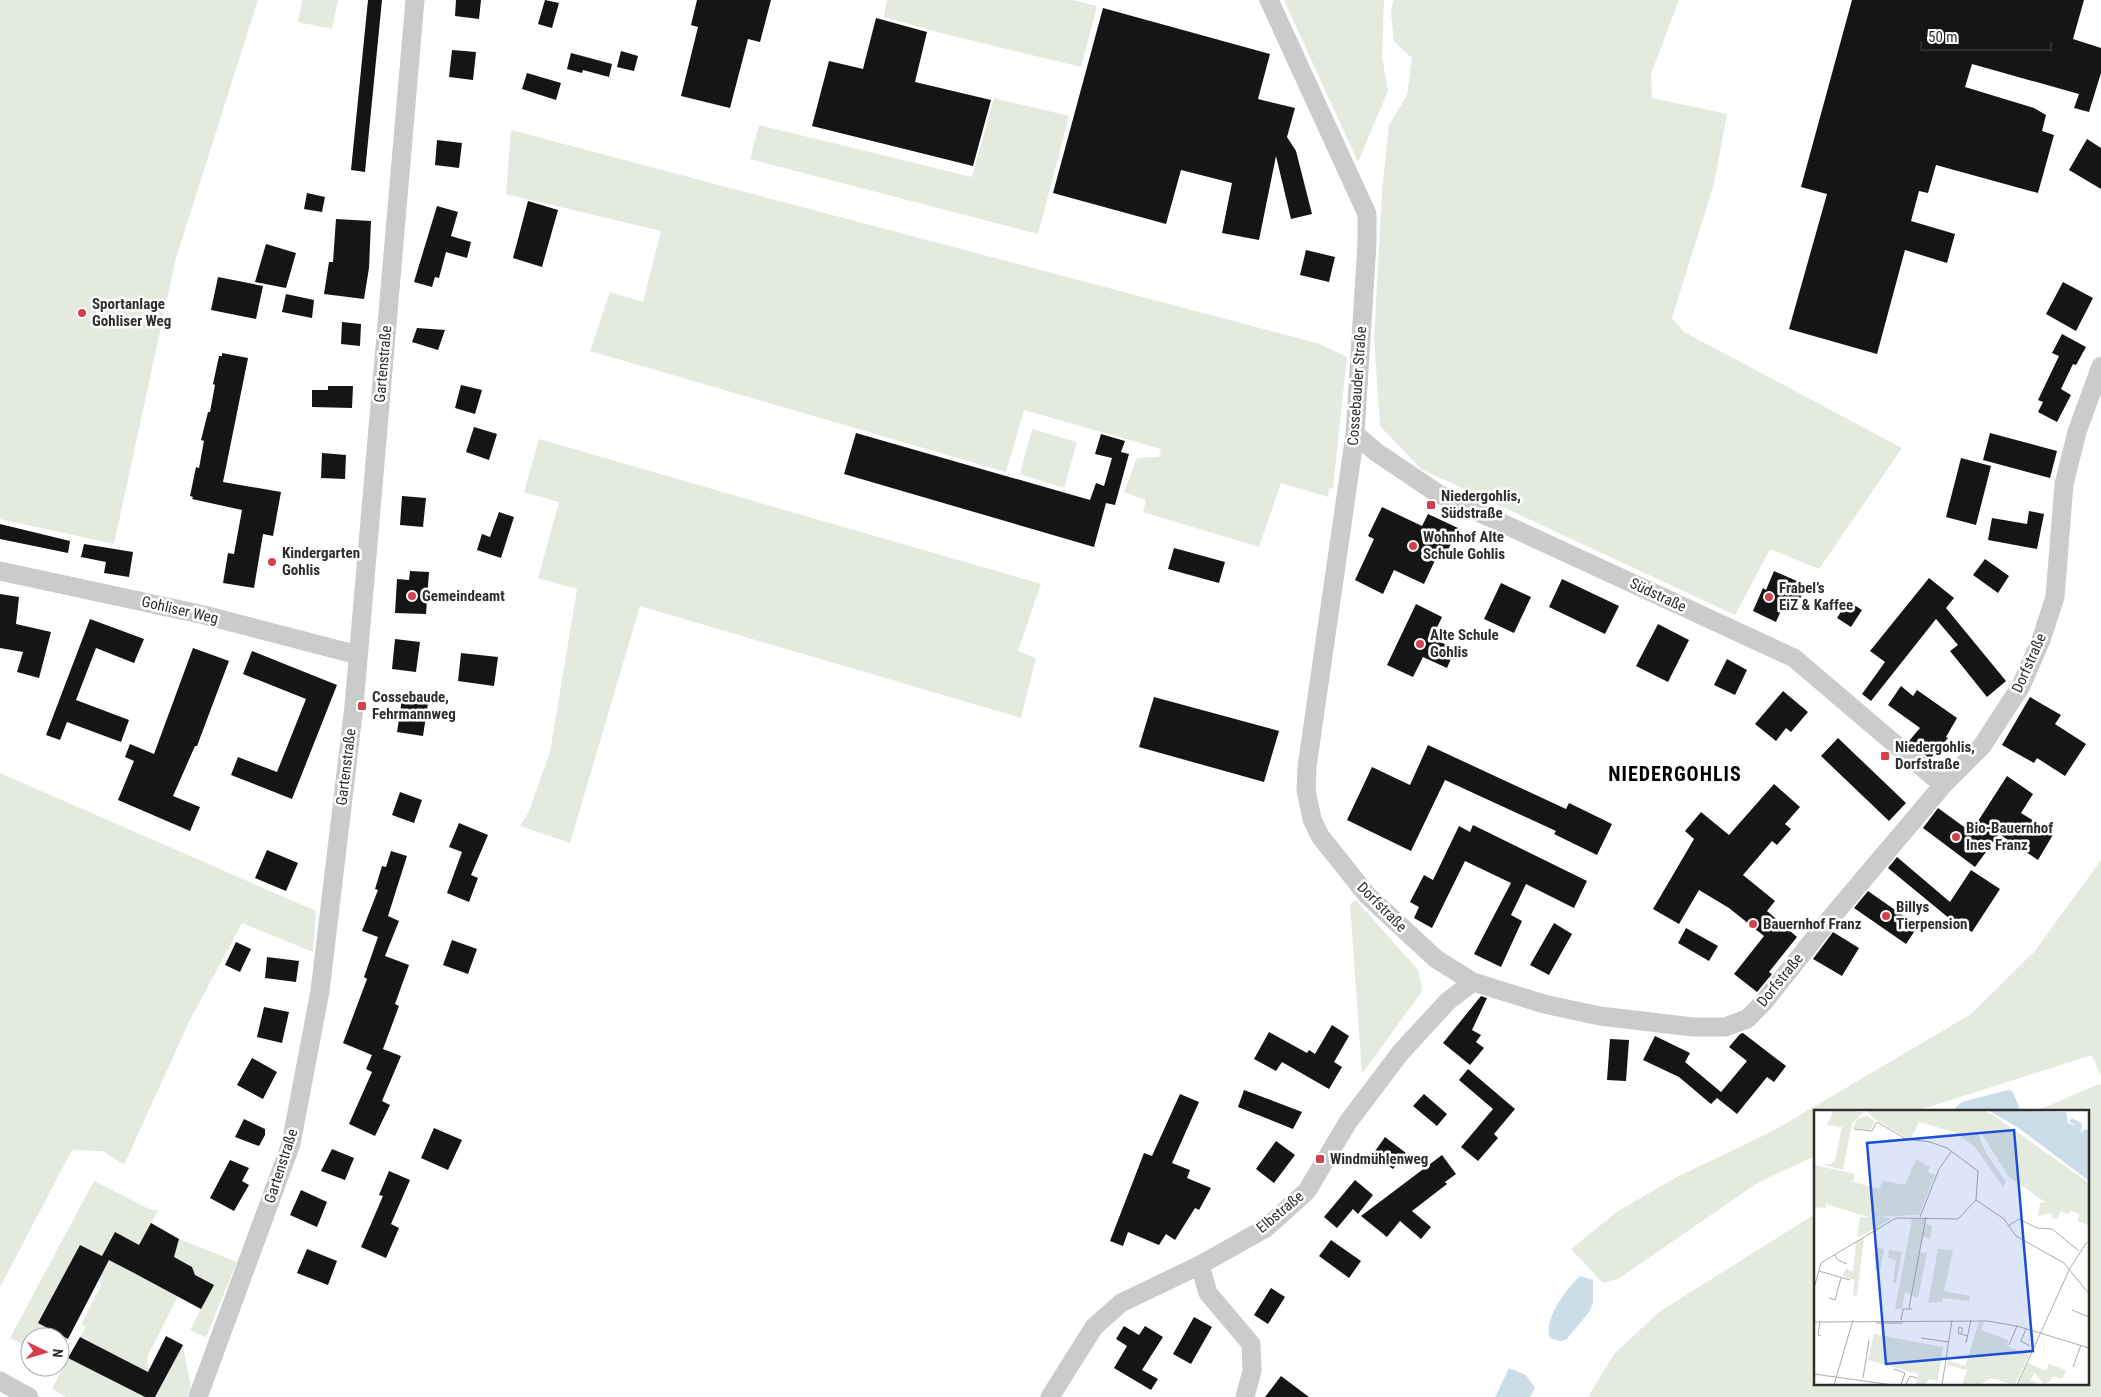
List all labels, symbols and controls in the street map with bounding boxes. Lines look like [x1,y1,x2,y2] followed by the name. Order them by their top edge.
[1921,20,2051,52] scale bar
[1928,28,1958,46] text: 50 m
[92,295,171,330] place label: Sportanlage Gohliser Weg
[76,307,88,319] marker: Sportanlage Gohliser Weg
[371,325,395,403] street label: Gartenstraße
[1344,326,1370,446] street label: Cossebauder Straße
[1441,487,1521,522] place label: Niedergohlis, Südstraße
[1425,499,1437,511] marker: Niedergohlis, Südstraße
[1423,528,1505,563] place label: Wohnhof Alte Schule Gohlis
[1407,540,1419,552] marker: Wohnhof Alte Schule Gohlis
[282,544,360,579] place label: Kindergarten Gohlis
[266,556,278,568] marker: Kindergarten Gohlis
[1627,574,1689,616] street label: Südstraße
[1779,579,1853,614] place label: Frabel’s EiZ & Kaffee
[422,587,505,605] place label: Gemeindeamt
[406,590,418,602] marker: Gemeindeamt
[1763,591,1775,603] marker: Frabel’s EiZ & Kaffee
[140,592,220,628] street label: Gohliser Weg
[1430,626,1499,661] place label: Alte Schule Gohlis
[2008,631,2050,695] street label: Dorfstraße
[1414,638,1426,650] marker: Alte Schule Gohlis
[372,688,456,723] place label: Cossebaude, Fehrmannweg
[356,700,368,712] marker: Cossebaude, Fehrmannweg
[332,728,360,806] street label: Gartenstraße
[1895,738,1975,773] place label: Niedergohlis, Dorfstraße
[1879,750,1891,762] marker: Niedergohlis, Dorfstraße
[1608,762,1742,786] district label: NIEDERGOHLIS
[1966,819,2053,854] place label: Bio-Bauernhof Ines Franz
[1950,831,1962,843] marker: Bio-Bauernhof Ines Franz
[1353,878,1411,936] street label: Dorfstraße
[1896,898,1967,933] place label: Billys Tierpension
[1880,910,1892,922] marker: Billys Tierpension
[1763,915,1862,933] place label: Bauernhof Franz
[1747,918,1759,930] marker: Bauernhof Franz
[1753,950,1807,1010] street label: Dorfstraße
[1814,1110,2088,1384] inset map
[260,1126,302,1206] street label: Gartenstraße
[1330,1150,1428,1168] place label: Windmühlenweg
[1314,1153,1326,1165] marker: Windmühlenweg
[1253,1187,1307,1237] street label: Elbstraße
[20,1327,70,1377] north arrow
[50,1348,66,1358] text: N

